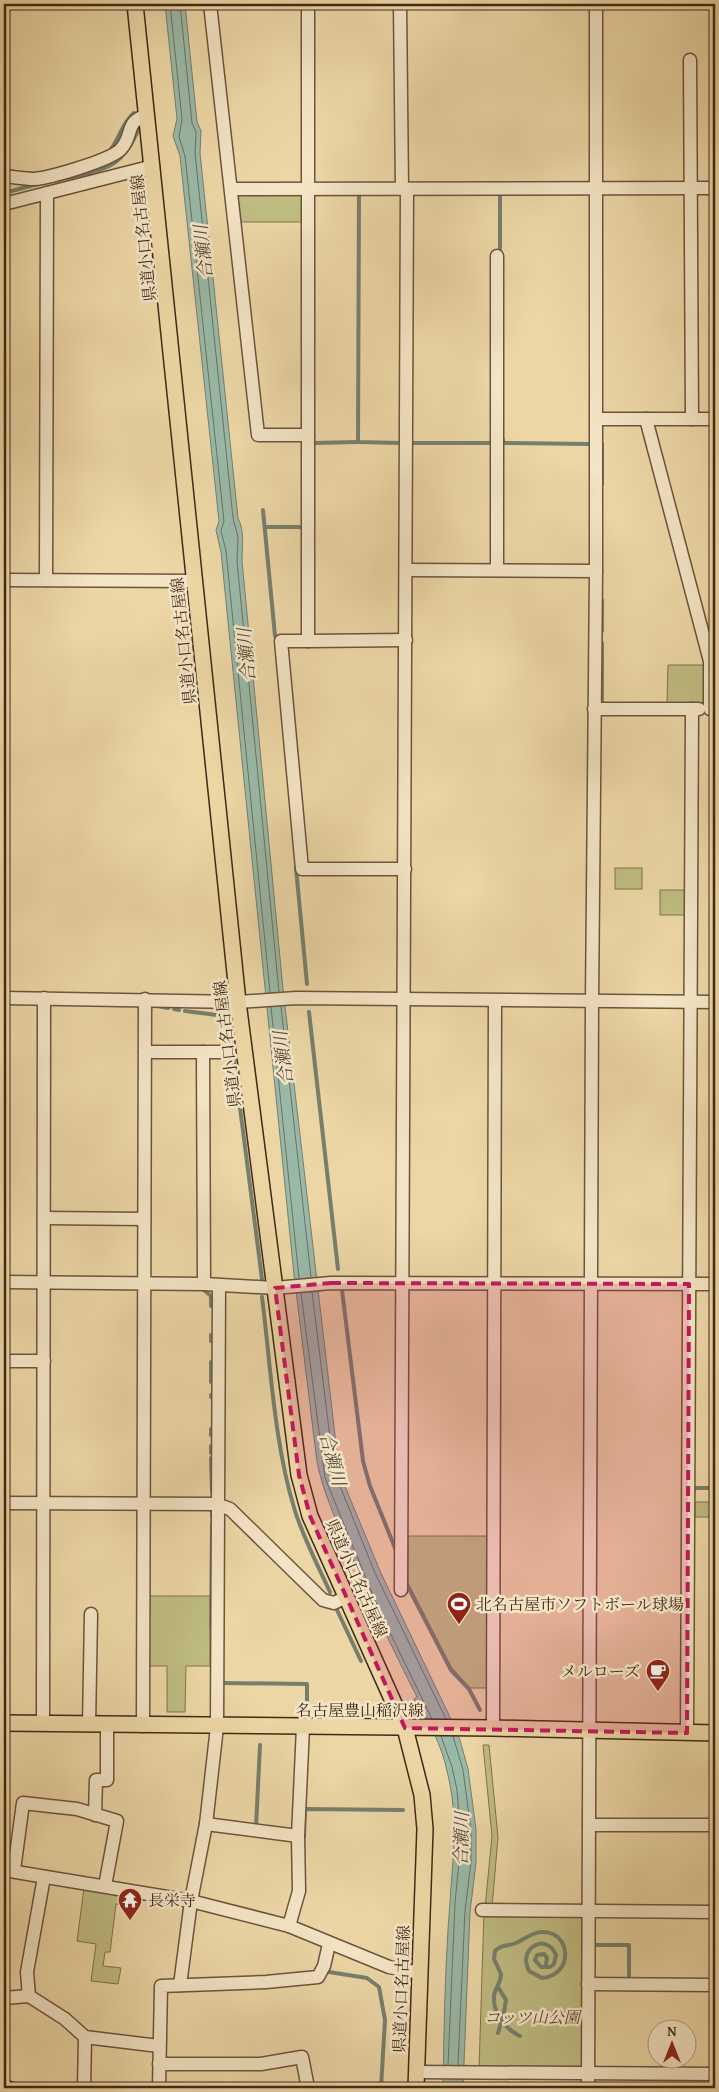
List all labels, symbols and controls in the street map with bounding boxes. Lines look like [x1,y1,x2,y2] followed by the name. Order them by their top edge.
[124,173,162,303] street label: 県道小口名古屋線
[187,222,219,280] water label: 合瀬川
[164,576,202,706] street label: 県道小口名古屋線
[230,625,262,683] water label: 合瀬川
[207,979,247,1109] street label: 県道小口名古屋線
[266,1028,300,1086] water label: 合瀬川
[313,1429,354,1491] water label: 合瀬川
[320,1515,394,1641] street label: 県道小口名古屋線
[446,1591,472,1625] sports icon: 北名古屋市ソフトボール球場
[476,1592,684,1616] place label: 北名古屋市ソフトボール球場
[645,1658,671,1692] cafe icon: メルローズ
[561,1659,640,1683] place label: メルローズ
[296,1698,424,1722] street label: 名古屋豊山稲沢線
[447,1810,475,1866] water label: 合瀬川
[117,1887,143,1921] temple icon: 長栄寺
[148,1888,196,1912] place label: 長栄寺
[387,1925,415,2053] street label: 県道小口名古屋線
[484,2005,583,2029] park label: コッツ山公園
[646,2020,696,2070] north arrow
[667,2021,677,2041] text: N

